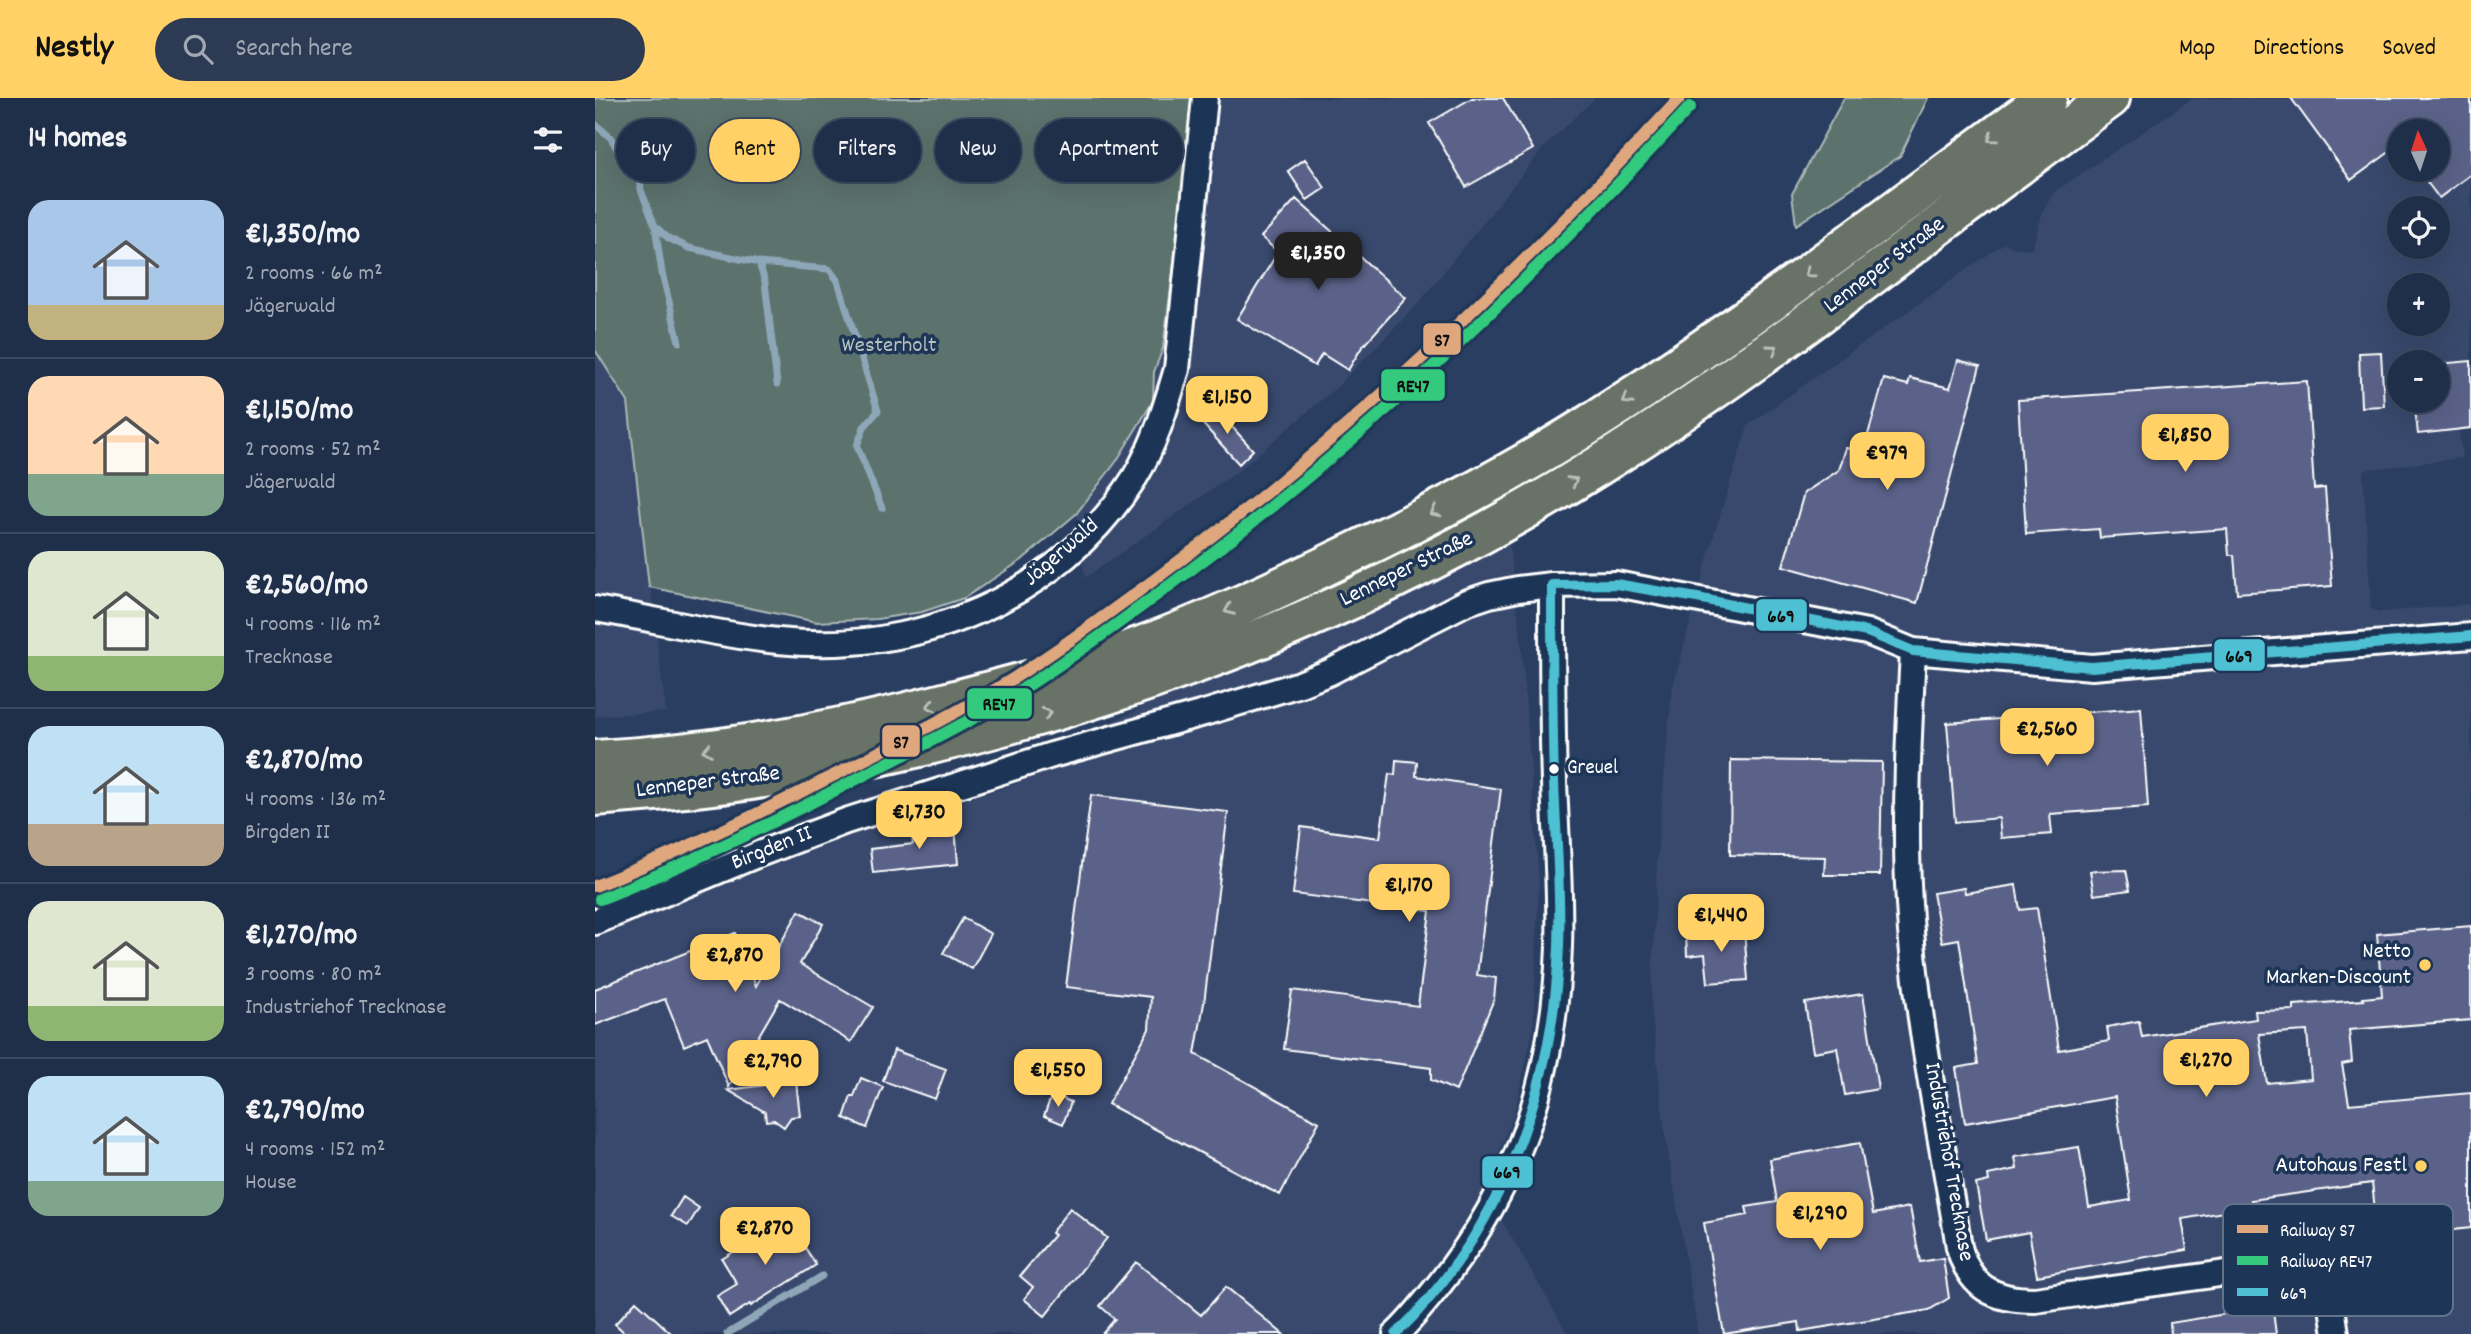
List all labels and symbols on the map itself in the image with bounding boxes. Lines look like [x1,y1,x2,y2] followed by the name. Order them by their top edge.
[2387,119,2450,182] north arrow
[1987,130,2000,143] one-way arrow
[1817,209,1953,323] street label: Lenneper Straße
[1261,232,1375,292] pin: €1,350
[1804,265,1817,277] one-way arrow
[1422,322,1462,356] line badge: S7
[1434,329,1450,356] text: S7
[842,330,936,363] park label: Westerholt
[1765,345,1778,357] one-way arrow
[1380,368,1446,402] line badge: RE47
[1396,375,1430,402] text: RE47
[1170,376,1284,436] pin: €1,150
[1622,391,1635,404] one-way arrow
[2128,414,2242,474] pin: €1,850
[1846,432,1928,492] pin: €979
[1566,477,1579,490] one-way arrow
[1430,504,1442,518] one-way arrow
[1017,511,1107,595] street label: Jägerwald
[1335,524,1479,616] street label: Lenneper Straße
[1755,598,1808,632] line badge: 669
[1224,601,1236,615] one-way arrow
[1767,605,1795,632] text: 669
[2213,638,2266,672] line badge: 669
[2225,645,2253,672] text: 669
[966,687,1033,720] line badge: RE47
[982,693,1016,720] text: RE47
[925,698,937,713] one-way arrow
[1041,706,1053,721] one-way arrow
[1990,708,2104,768] pin: €2,560
[881,724,921,758] line badge: S7
[893,731,909,758] text: S7
[702,743,713,758] one-way arrow
[1567,754,1618,784] place label: Greuel
[634,758,782,808] street label: Lenneper Straße
[1547,762,1561,776] marker: Greuel
[862,792,976,851] pin: €1,730
[727,818,817,880] street label: Birgden II
[1352,864,1466,924] pin: €1,170
[1664,894,1778,954] pin: €1,440
[678,934,792,994] pin: €2,870
[2266,936,2411,995] place label: Netto Marken-Discount
[2417,957,2433,973] marker: Netto Marken-Discount
[716,1040,830,1100] pin: €2,790
[2149,1040,2263,1099] pin: €1,270
[1001,1049,1115,1109] pin: €1,550
[1914,1060,1982,1264] street label: Industriehof Trecknase
[2276,1150,2408,1183] place label: Autohaus Festl
[1481,1155,1534,1189] line badge: 669
[2413,1158,2429,1174] marker: Autohaus Festl
[1493,1161,1521,1188] text: 669
[1763,1192,1877,1252] pin: €1,290
[2223,1204,2453,1316] legend
[708,1208,822,1267] pin: €2,870
[2280,1219,2355,1246] text: Railway S7
[2280,1250,2372,1277] text: Railway RE47
[2280,1282,2307,1309] text: 669

